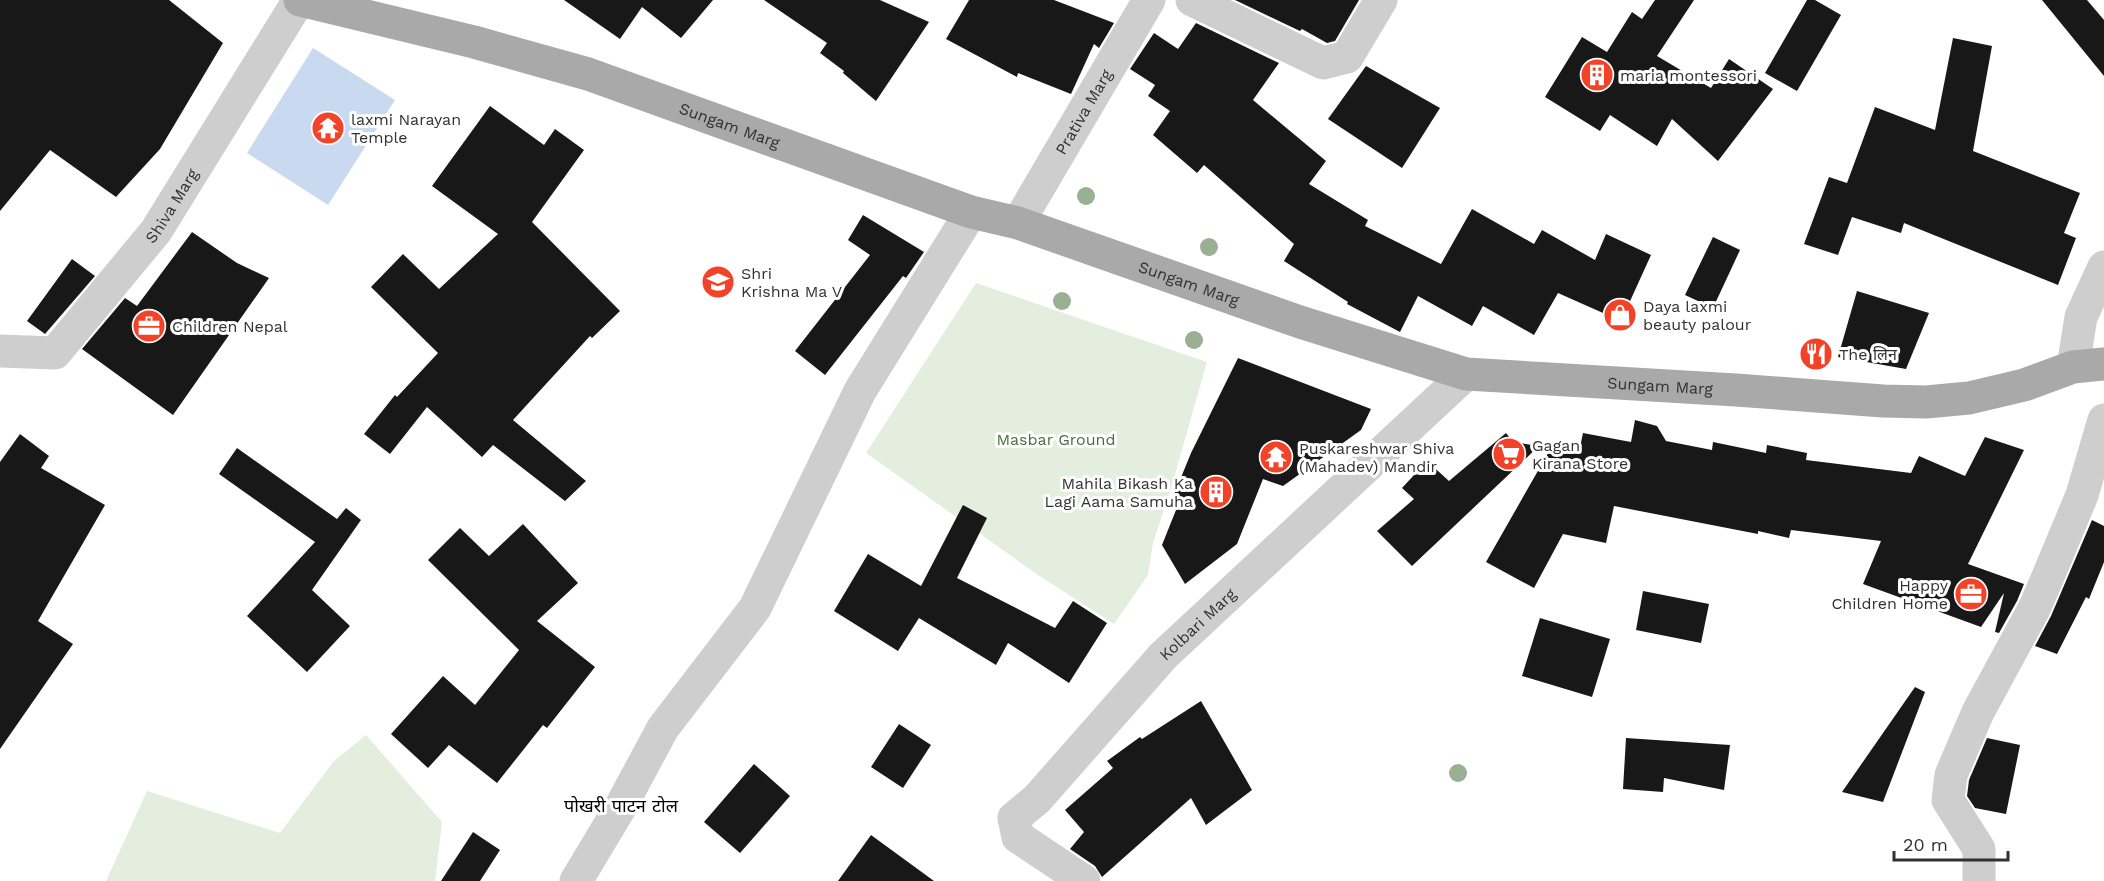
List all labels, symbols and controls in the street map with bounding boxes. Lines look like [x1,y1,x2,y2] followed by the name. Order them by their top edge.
[1579,57,1615,93] building icon: maria montessori
[1051,66,1116,158] street label: Prativa Marg
[1620,66,1757,85] place label: maria montessori
[677,99,783,153] street label: Sungam Marg
[310,110,346,146] temple icon: laxmi Narayan Temple
[351,110,461,147] place label: laxmi Narayan Temple
[141,165,202,247] street label: Shiva Marg
[1136,257,1242,310] street label: Sungam Marg
[700,264,736,300] school or university icon: Shri Krishna Ma V
[741,264,842,301] place label: Shri Krishna Ma V
[1602,297,1638,333] shop icon: Daya laxmi beauty palour
[1643,297,1752,334] place label: Daya laxmi beauty palour
[131,308,167,344] office icon: Children Nepal
[172,317,288,336] place label: Children Nepal
[1798,336,1834,372] restaurant icon: The लिन
[1839,345,1898,364] place label: The लिन
[1607,373,1714,399] street label: Sungam Marg
[996,430,1116,449] park label: Masbar Ground
[1491,436,1527,472] supermarket icon: Gagan Kirana Store
[1532,436,1628,473] place label: Gagan Kirana Store
[1258,439,1294,475] temple icon: Puskareshwar Shiva (Mahadev) Mandir
[1299,439,1454,476] place label: Puskareshwar Shiva (Mahadev) Mandir
[1045,474,1193,511] place label: Mahila Bikash Ka Lagi Aama Samuha
[1198,474,1234,510] building icon: Mahila Bikash Ka Lagi Aama Samuha
[1831,576,1949,613] place label: Happy Children Home
[1953,576,1989,612] office icon: Happy Children Home
[1156,584,1240,664] street label: Kolbari Marg
[564,795,679,816] district label: पोखरी पाटन टोल
[1894,824,2008,862] scale bar
[1903,834,1948,855] text: 20 m

